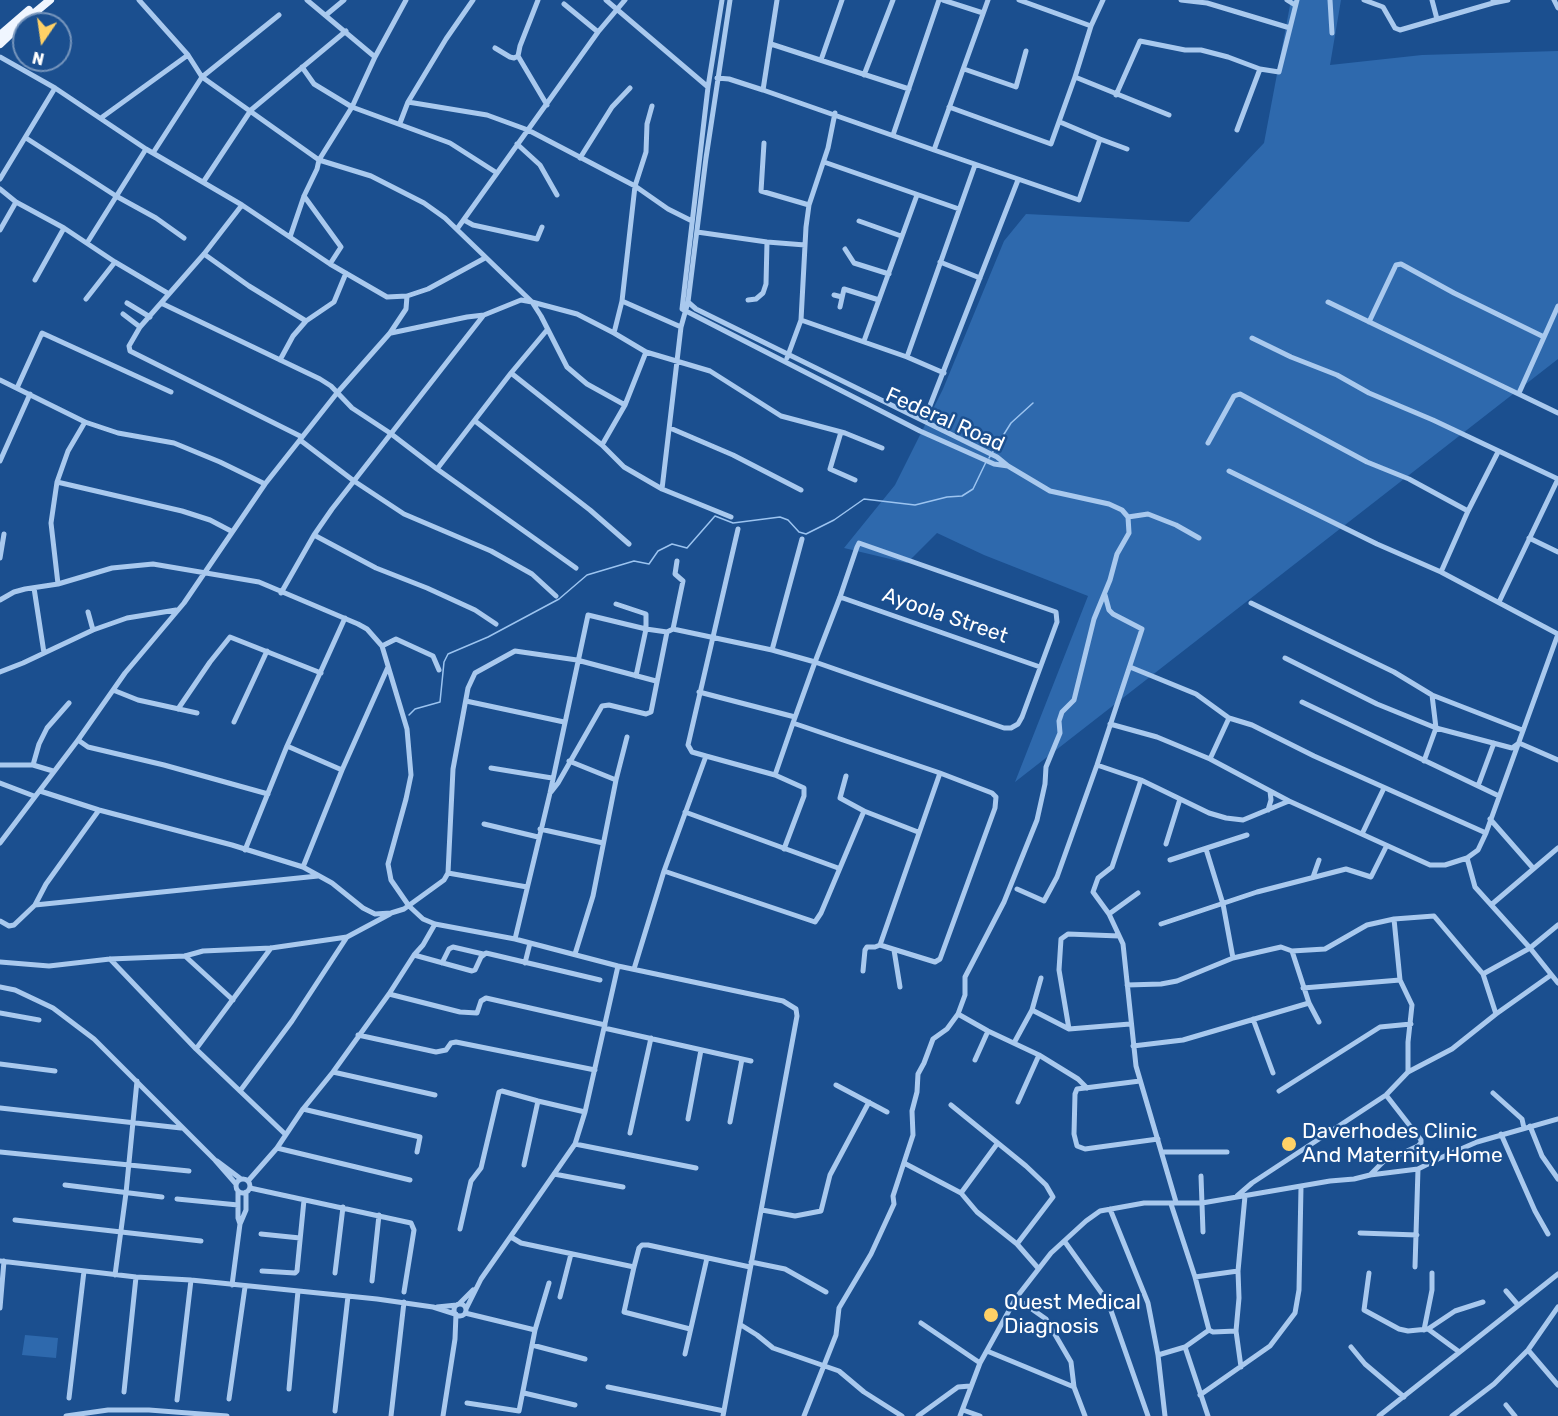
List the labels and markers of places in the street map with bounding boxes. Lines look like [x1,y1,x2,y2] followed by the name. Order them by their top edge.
[1302,1119,1503,1169] place label: Daverhodes Clinic And Maternity Home
[1280,1135,1298,1153] marker: Daverhodes Clinic And Maternity Home
[1004,1290,1141,1340] place label: Quest Medical Diagnosis
[982,1306,1000,1324] marker: Quest Medical Diagnosis

